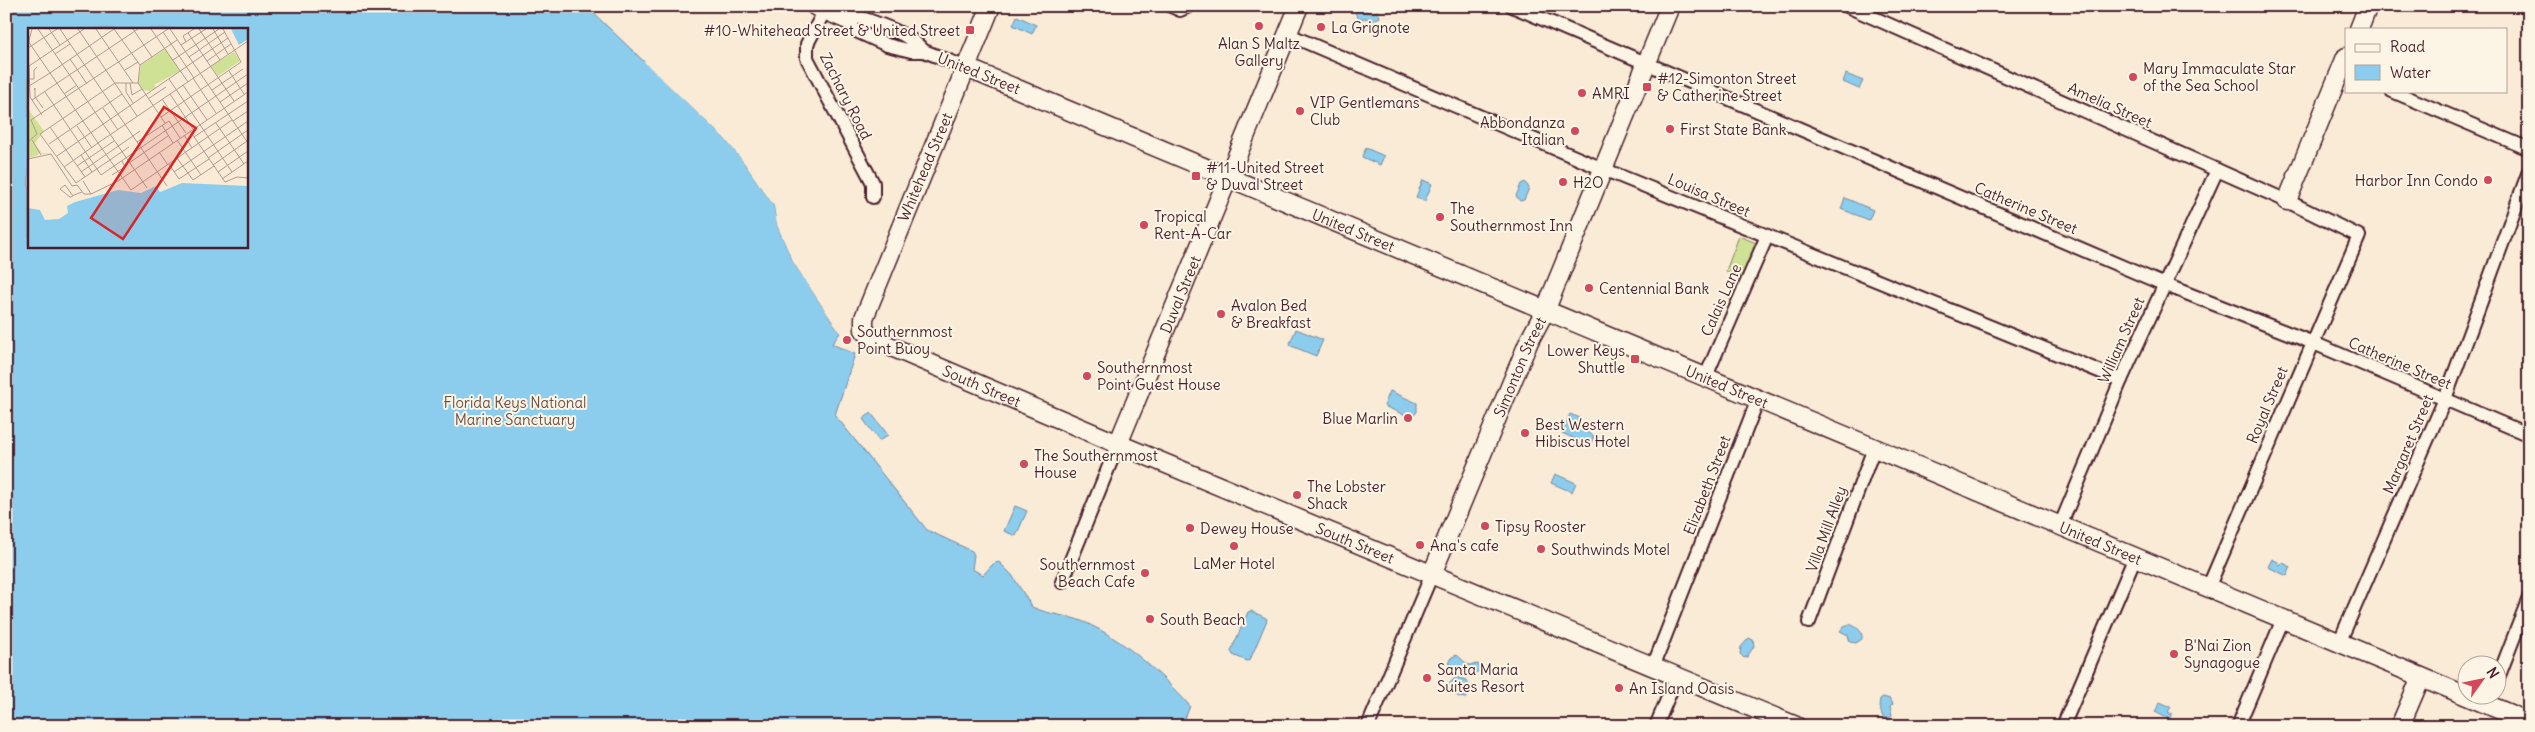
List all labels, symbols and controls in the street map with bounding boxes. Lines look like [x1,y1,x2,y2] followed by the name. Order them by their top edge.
[1331,18,1410,37] place label: La Grignote
[1253,20,1265,32] marker: Alan S Maltz Gallery
[704,21,960,40] place label: #10-Whitehead Street & United Street
[1315,21,1327,33] marker: La Grignote
[964,24,976,36] marker: #10-Whitehead Street & United Street
[28,28,248,248] inset map
[2345,28,2508,92] legend
[1218,34,1300,70] place label: Alan S Maltz Gallery
[2390,37,2425,56] text: Road
[935,48,1023,98] street label: United Street
[816,49,876,143] street label: Zachary Road
[2143,59,2296,95] place label: Mary Immaculate Star of the Sea School
[2390,63,2431,82] text: Water
[1657,69,1796,105] place label: #12-Simonton Street & Catherine Street
[2127,71,2139,83] marker: Mary Immaculate Star of the Sea School
[2065,78,2155,132] street label: Amelia Street
[1641,81,1653,93] marker: #12-Simonton Street & Catherine Street
[1592,84,1630,103] place label: AMRI
[1576,87,1588,99] marker: AMRI
[1310,93,1420,129] place label: VIP Gentlemans Club
[1294,105,1306,117] marker: VIP Gentlemans Club
[894,110,956,224] street label: Whitehead Street
[1480,113,1565,149] place label: Abbondanza Italian
[1680,120,1787,139] place label: First State Bank
[1664,123,1676,135] marker: First State Bank
[1569,125,1581,137] marker: Abbondanza Italian
[1206,158,1324,194] place label: #11-United Street & Duval Street
[1665,169,1753,221] street label: Louisa Street
[1190,170,1202,182] marker: #11-United Street & Duval Street
[2355,171,2478,190] place label: Harbor Inn Condo
[1573,173,1604,192] place label: H2O
[2482,174,2494,186] marker: Harbor Inn Condo
[1557,176,1569,188] marker: H2O
[1972,178,2080,238] street label: Catherine Street
[1450,199,1573,235] place label: The Southernmost Inn
[1309,204,1398,256] street label: United Street
[1154,207,1232,243] place label: Tropical Rent-A-Car
[1434,211,1446,223] marker: The Southernmost Inn
[1138,219,1150,231] marker: Tropical Rent-A-Car
[1155,253,1204,336] street label: Duval Street
[1697,261,1745,339] street label: Calais Lane
[1599,279,1709,298] place label: Centennial Bank
[1583,282,1595,294] marker: Centennial Bank
[2094,294,2148,386] street label: William Street
[1231,296,1311,332] place label: Avalon Bed & Breakfast
[1215,308,1227,320] marker: Avalon Bed & Breakfast
[1489,313,1550,420] street label: Simonton Street
[857,322,953,358] place label: Southernmost Point Buoy
[2346,333,2454,393] street label: Catherine Street
[841,334,853,346] marker: Southernmost Point Buoy
[1547,341,1625,377] place label: Lower Keys Shuttle
[1629,353,1641,365] marker: Lower Keys Shuttle
[1097,358,1221,394] place label: Southernmost Point Guest House
[940,361,1024,411] street label: South Street
[1683,361,1771,412] street label: United Street
[2242,364,2292,446] street label: Royal Street
[1081,370,1093,382] marker: Southernmost Point Guest House
[2379,392,2437,496] street label: Margaret Street
[444,393,586,429] park label: Florida Keys National Marine Sanctuary
[1322,409,1398,428] place label: Blue Marlin
[1402,412,1414,424] marker: Blue Marlin
[1535,415,1630,451] place label: Best Western Hibiscus Hotel
[1519,427,1531,439] marker: Best Western Hibiscus Hotel
[1679,433,1735,537] street label: Elizabeth Street
[1034,446,1158,482] place label: The Southernmost House
[1018,458,1030,470] marker: The Southernmost House
[1307,477,1386,513] place label: The Lobster Shack
[1802,483,1850,575] street label: Villa Mill Alley
[1291,489,1303,501] marker: The Lobster Shack
[1495,517,1586,536] place label: Tipsy Rooster
[2057,517,2145,568] street label: United Street
[1313,518,1397,567] street label: South Street
[1200,519,1294,538] place label: Dewey House
[1479,520,1491,532] marker: Tipsy Rooster
[1184,522,1196,534] marker: Dewey House
[1430,536,1499,555] place label: Ana's cafe
[1414,539,1426,551] marker: Ana's cafe
[1228,540,1240,552] marker: LaMer Hotel
[1551,540,1670,559] place label: Southwinds Motel
[1535,543,1547,555] marker: Southwinds Motel
[1193,554,1275,573] place label: LaMer Hotel
[1039,555,1135,591] place label: Southernmost Beach Cafe
[1139,567,1151,579] marker: Southernmost Beach Cafe
[1160,610,1246,629] place label: South Beach
[1144,613,1156,625] marker: South Beach
[2184,636,2260,672] place label: B'Nai Zion Synagogue
[2168,648,2180,660] marker: B'Nai Zion Synagogue
[2458,654,2508,704] north arrow
[1437,660,1525,696] place label: Santa Maria Suites Resort
[2483,664,2503,682] text: N
[1421,672,1433,684] marker: Santa Maria Suites Resort
[1629,679,1735,698] place label: An Island Oasis
[1613,682,1625,694] marker: An Island Oasis

